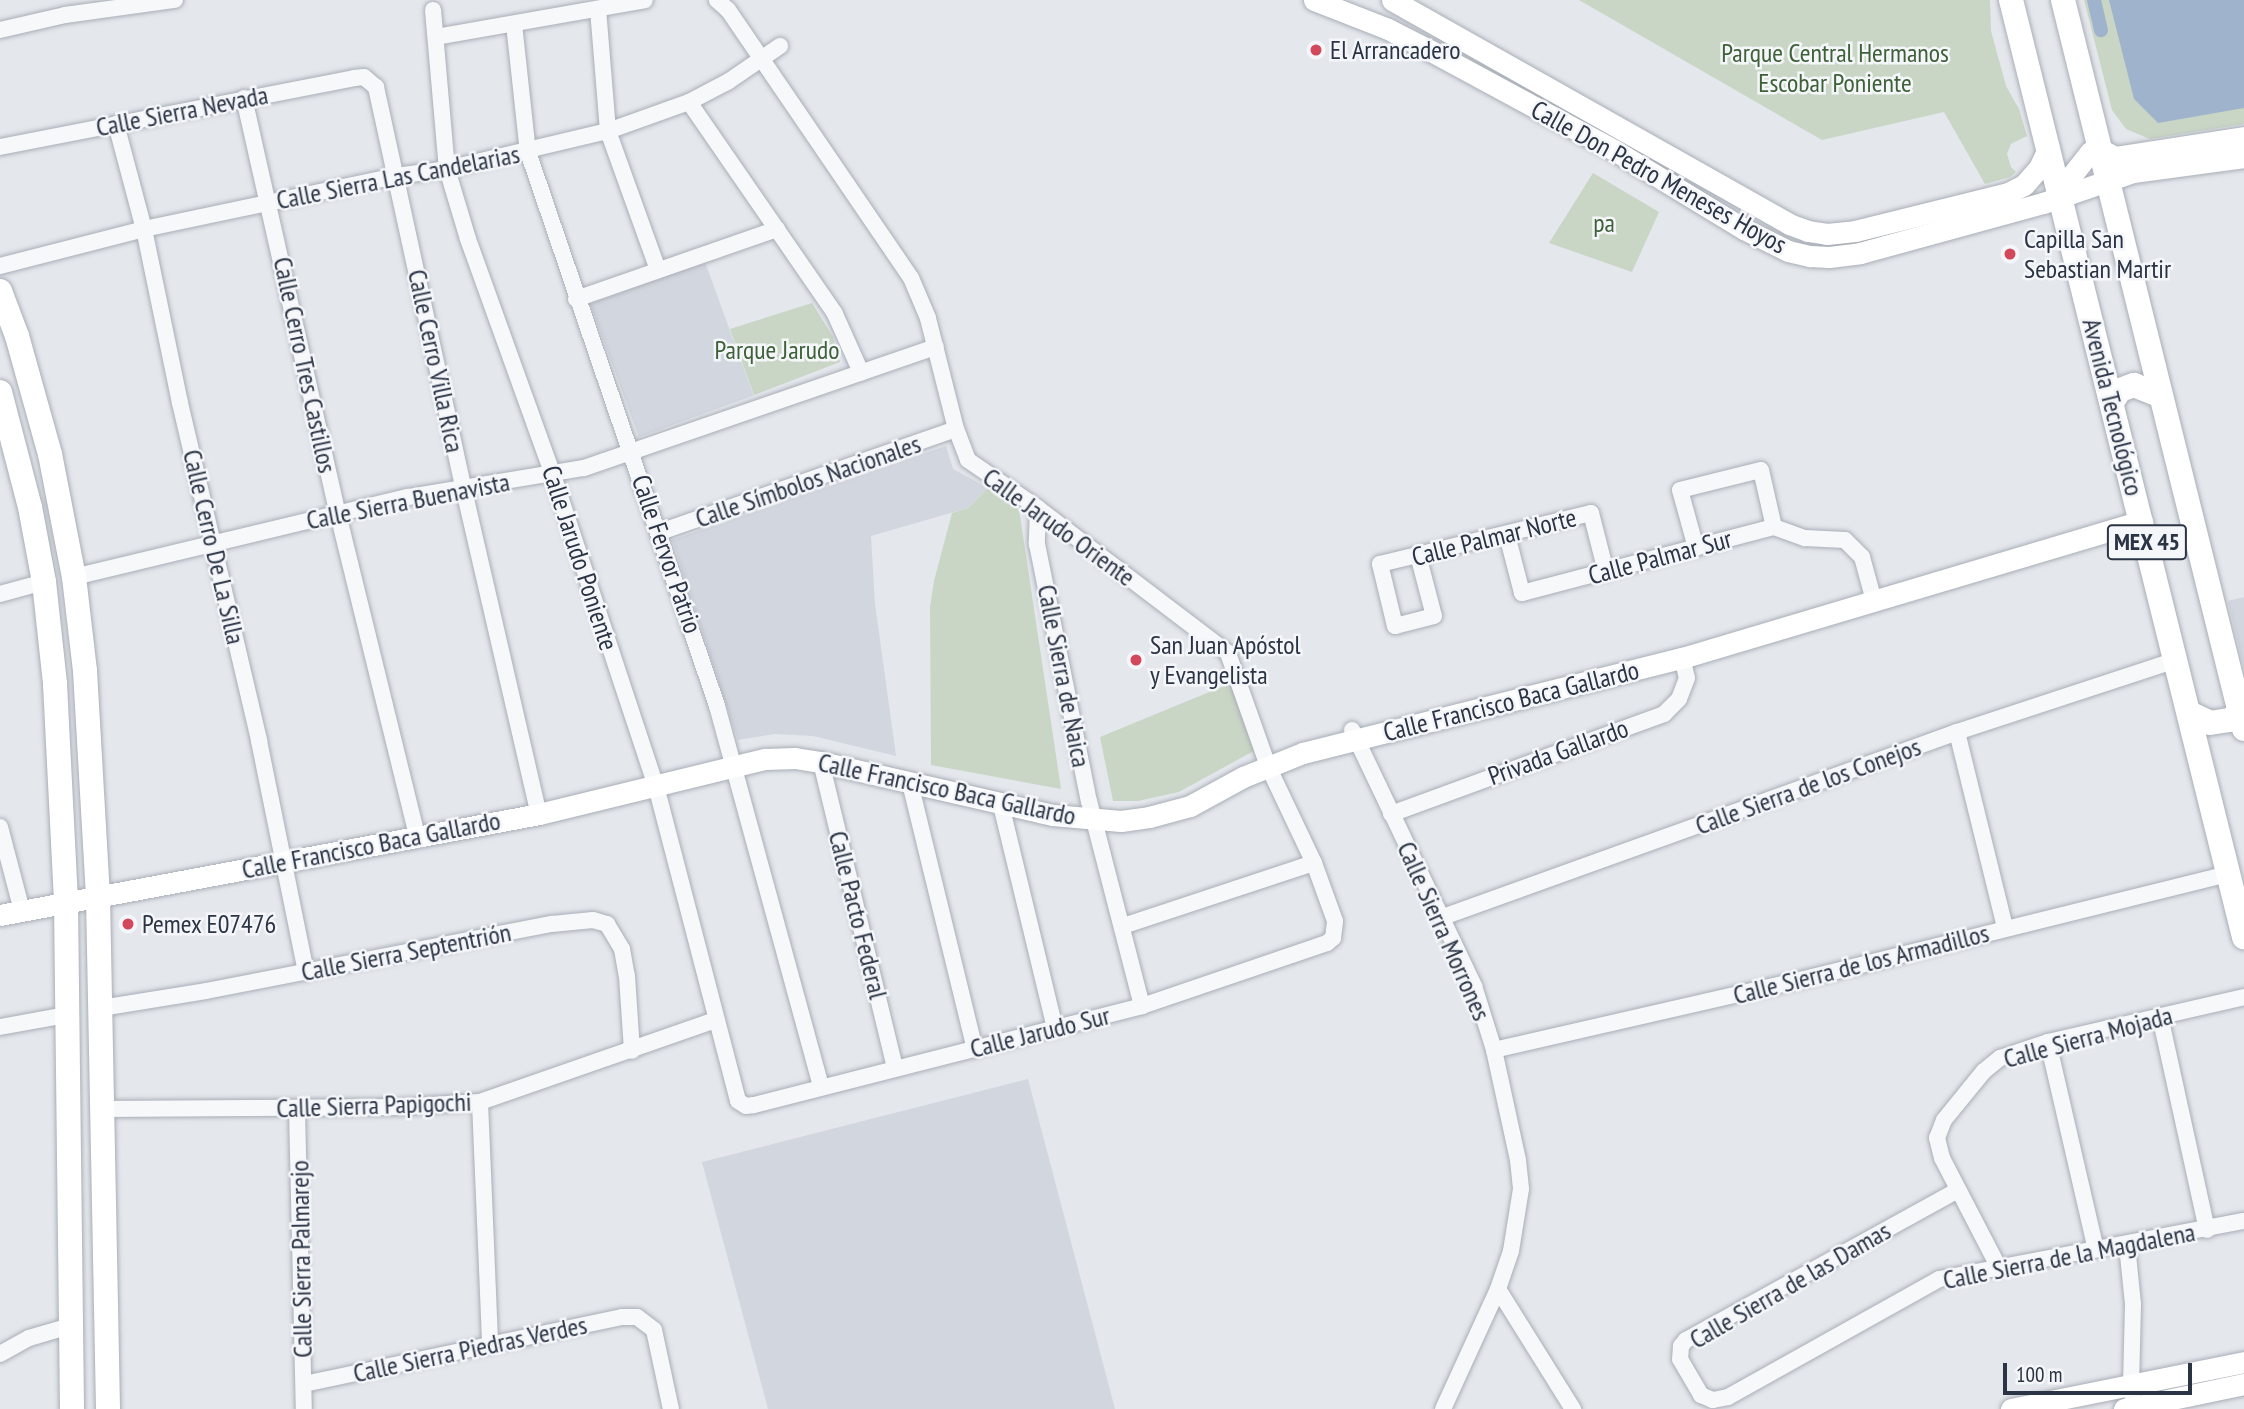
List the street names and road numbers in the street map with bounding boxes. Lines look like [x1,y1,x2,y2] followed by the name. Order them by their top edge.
[93,79,271,143] street label: Calle Sierra Nevada
[1526,94,1792,260] street label: Calle Don Pedro Meneses Hoyos
[274,138,522,216] street label: Calle Sierra Las Candelarias
[267,254,343,476] street label: Calle Cerro Tres Castillos
[401,266,471,456] street label: Calle Cerro Villa Rica
[2076,315,2150,499] street label: Avenida Tecnológico
[691,428,925,534] street label: Calle Símbolos Nacionales
[176,447,252,647] street label: Calle Cerro De La Silla
[977,461,1141,593] street label: Calle Jarudo Oriente
[535,462,625,654] street label: Calle Jarudo Poniente
[304,466,512,536] street label: Calle Sierra Buenavista
[625,471,709,637] street label: Calle Fervor Patrio
[1409,501,1579,573] street label: Calle Palmar Norte
[2105,522,2189,562] road number: MEX 45
[1585,523,1735,591] street label: Calle Palmar Sur
[1031,582,1097,770] street label: Calle Sierra de Naica
[1380,654,1642,748] street label: Calle Francisco Baca Gallardo
[1484,712,1632,792] street label: Privada Gallardo
[1691,731,1925,841] street label: Calle Sierra de los Conejos
[815,746,1079,832] street label: Calle Francisco Baca Gallardo
[239,805,503,885] street label: Calle Francisco Baca Gallardo
[822,828,894,1002] street label: Calle Pacto Federal
[1391,837,1497,1025] street label: Calle Sierra Morrones
[299,916,513,988] street label: Calle Sierra Septentrión
[1730,917,1992,1011] street label: Calle Sierra de los Armadillos
[2000,999,2176,1075] street label: Calle Sierra Mojada
[967,1000,1113,1064] street label: Calle Jarudo Sur
[276,1086,472,1124] street label: Calle Sierra Papigochi
[284,1160,318,1358] street label: Calle Sierra Palmarejo
[1684,1215,1896,1355] street label: Calle Sierra de las Damas
[1940,1216,2198,1296] street label: Calle Sierra de la Magdalena
[350,1309,590,1389] street label: Calle Sierra Piedras Verdes

